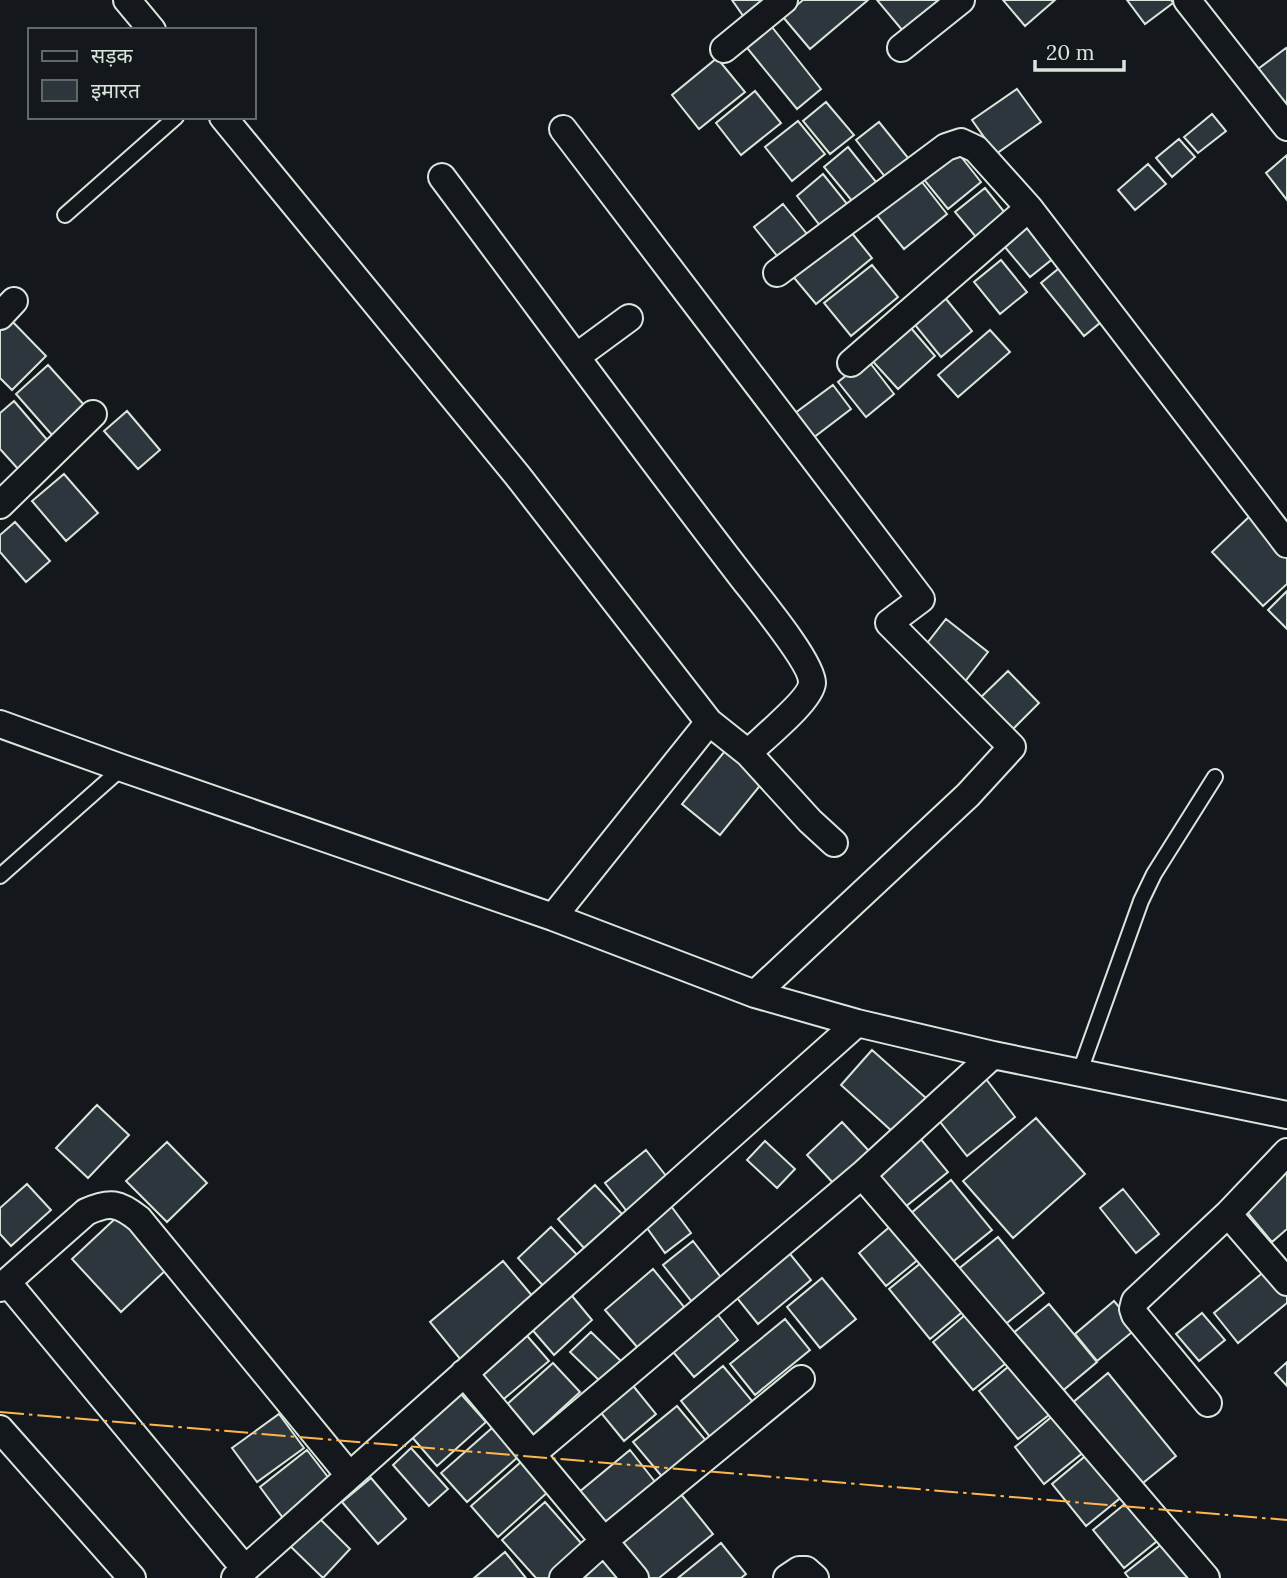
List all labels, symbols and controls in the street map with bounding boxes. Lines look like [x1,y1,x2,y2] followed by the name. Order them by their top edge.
[28,28,256,119] legend
[1035,28,1124,72] scale bar
[1046,39,1095,66] text: 20 m
[91,42,133,69] text: सड़क
[91,77,141,104] text: इमारत

